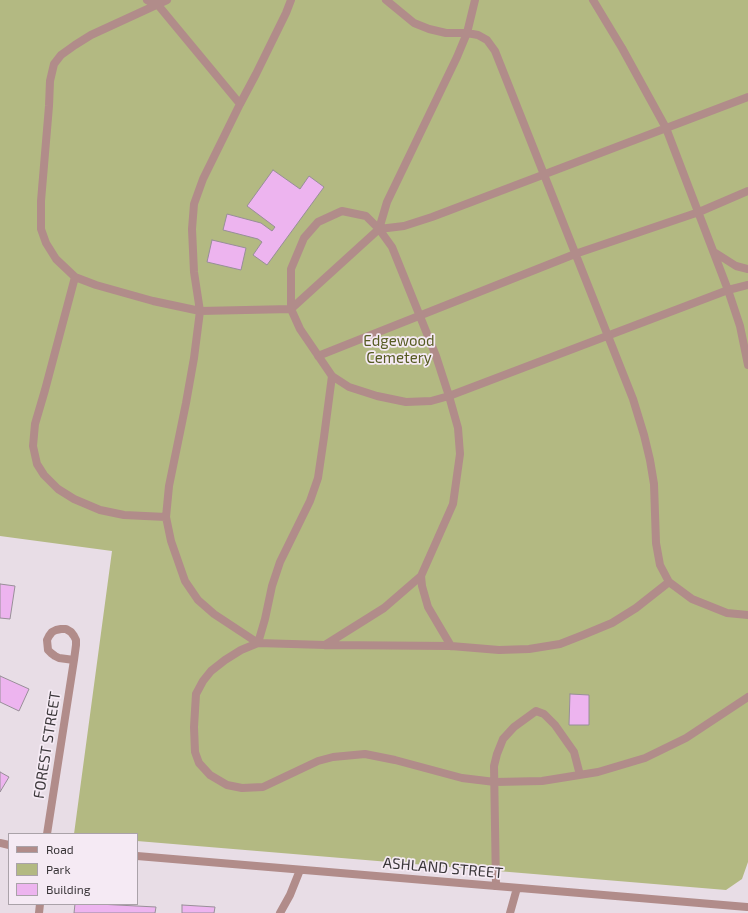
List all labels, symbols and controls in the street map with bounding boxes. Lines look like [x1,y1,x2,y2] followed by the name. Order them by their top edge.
[363,332,435,367] park label: Edgewood Cemetery
[30,690,64,800] street label: FOREST STREET
[8,833,138,905] legend
[46,842,74,856] text: Road
[382,854,504,882] street label: ASHLAND STREET
[46,862,71,876] text: Park
[46,882,90,896] text: Building

